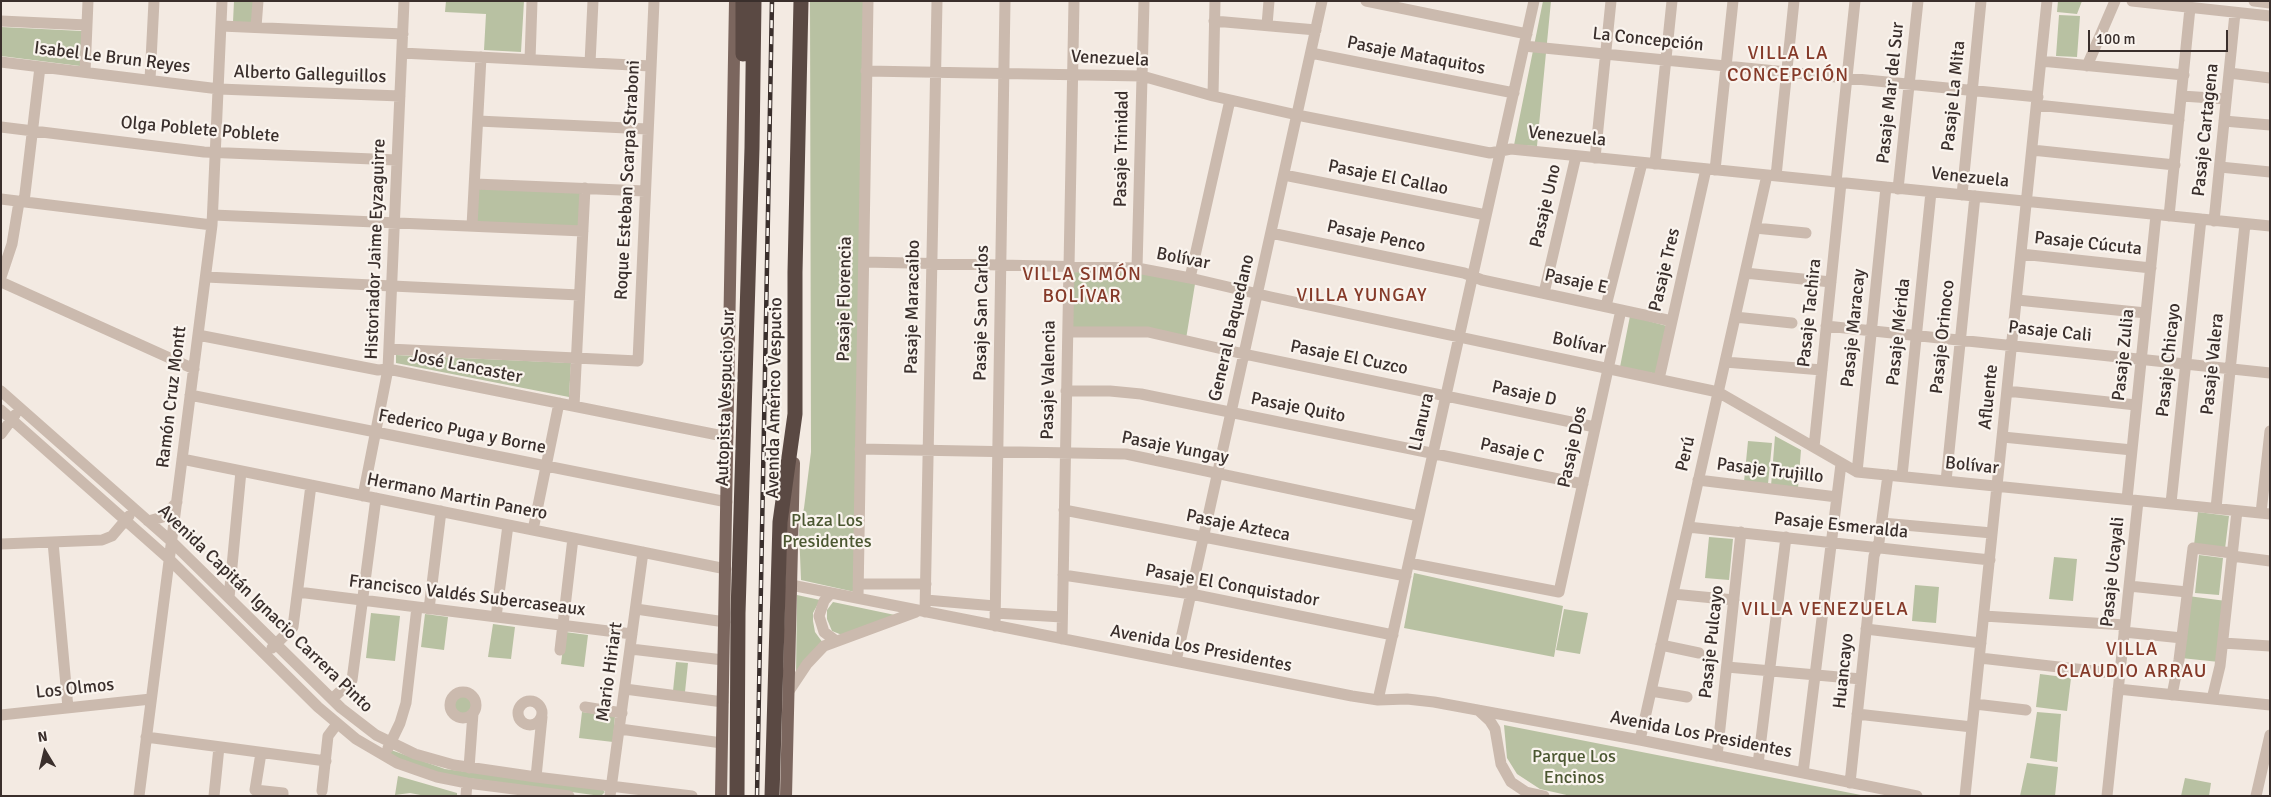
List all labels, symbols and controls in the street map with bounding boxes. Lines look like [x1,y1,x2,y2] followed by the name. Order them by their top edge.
[2091,20,2231,52] scale bar
[1873,21,1909,165] street label: Pasaje Mar del Sur
[1591,23,1705,57] street label: La Concepción
[2096,30,2136,48] text: 100 m
[1345,32,1487,80] street label: Pasaje Mataquitos
[33,38,191,78] street label: Isabel Le Brun Reyes
[1937,40,1971,152] street label: Pasaje La Mita
[1726,43,1850,87] district label: VILLA LA CONCEPCIÓN
[1070,46,1150,72] street label: Venezuela
[611,60,645,300] street label: Roque Esteban Scarpa Straboni
[233,62,387,88] street label: Alberto Galleguillos
[2188,62,2224,198] street label: Pasaje Cartagena
[1110,91,1134,207] street label: Pasaje Trinidad
[120,112,280,148] street label: Olga Poblete Poblete
[1527,122,1607,152] street label: Venezuela
[361,138,391,360] street label: Historiador Jaime Eyzaguirre
[1326,156,1450,200] street label: Pasaje El Callao
[1526,162,1566,250] street label: Pasaje Uno
[1930,163,2010,193] street label: Venezuela
[1325,216,1427,258] street label: Pasaje Penco
[1645,226,1685,314] street label: Pasaje Tres
[2033,228,2143,260] street label: Pasaje Cúcuta
[833,236,857,362] street label: Pasaje Florencia
[901,240,925,374] street label: Pasaje Maracaibo
[1154,243,1212,275] street label: Bolívar
[970,245,994,381] street label: Pasaje San Carlos
[1205,252,1259,404] street label: General Baquedano
[1794,258,1826,368] street label: Pasaje Tachira
[1021,264,1143,308] district label: VILLA SIMÓN BOLÍVAR
[1542,265,1610,299] street label: Pasaje E
[1837,268,1871,388] street label: Pasaje Maracay
[1883,277,1915,387] street label: Pasaje Mérida
[1926,279,1960,395] street label: Pasaje Orinoco
[1295,285,1429,307] district label: VILLA YUNGAY
[762,297,788,499] street label: Avenida Américo Vespucio
[2152,302,2186,418] street label: Pasaje Chicayo
[2108,308,2140,402] street label: Pasaje Zulia
[712,309,740,487] street label: Autopista Vespucio Sur
[2197,312,2229,416] street label: Pasaje Valera
[2007,317,2093,347] street label: Pasaje Cali
[1037,320,1061,440] street label: Pasaje Valencia
[153,325,191,469] street label: Ramón Cruz Montt
[1550,328,1608,360] street label: Bolívar
[1288,336,1410,380] street label: Pasaje El Cuzco
[408,346,524,388] street label: José Lancaster
[1975,363,2003,431] street label: Afluente
[1490,377,1558,411] street label: Pasaje D
[1249,388,1347,428] street label: Pasaje Quito
[1405,391,1439,453] street label: Llanura
[1554,404,1592,490] street label: Pasaje Dos
[376,405,548,459] street label: Federico Puga y Borne
[1120,427,1230,469] street label: Pasaje Yungay
[1478,434,1546,468] street label: Pasaje C
[1672,434,1700,474] street label: Perú
[1944,452,2000,480] street label: Bolívar
[1715,454,1825,488] street label: Pasaje Trujillo
[365,469,549,525] street label: Hermano Martin Panero
[153,500,377,718] street label: Avenida Capitán Ignacio Carrera Pinto
[1184,505,1292,547] street label: Pasaje Azteca
[1773,508,1909,544] street label: Pasaje Esmeralda
[782,510,872,552] park label: Plaza Los Presidentes
[2096,516,2130,628] street label: Pasaje Ucayali
[1143,560,1321,612] street label: Pasaje El Conquistador
[347,571,587,621] street label: Francisco Valdés Subercaseaux
[1695,584,1729,700] street label: Pasaje Pulcayo
[1739,599,1911,621] district label: VILLA VENEZUELA
[592,621,628,723] street label: Mario Hiriart
[1108,621,1294,677] street label: Avenida Los Presidentes
[1829,632,1859,710] street label: Huancayo
[2055,639,2209,683] district label: VILLA CLAUDIO ARRAU
[35,674,115,704] street label: Los Olmos
[1608,707,1794,763] street label: Avenida Los Presidentes
[20,727,70,777] north arrow
[36,728,49,746] text: N
[1532,746,1616,789] park label: Parque Los Encinos

